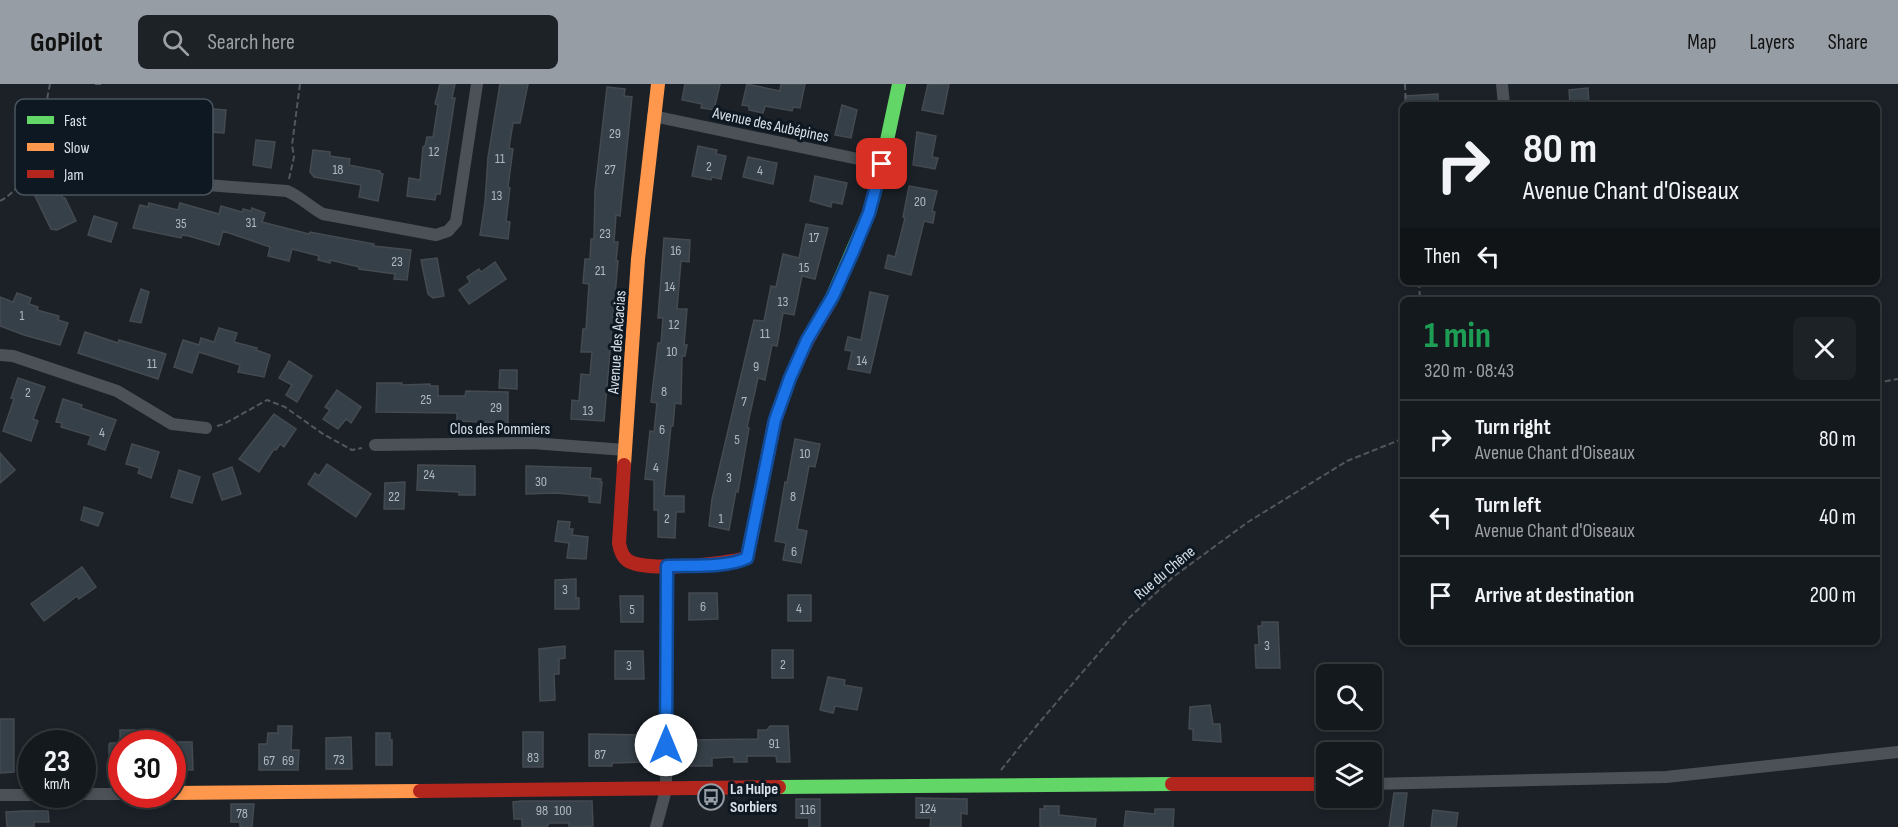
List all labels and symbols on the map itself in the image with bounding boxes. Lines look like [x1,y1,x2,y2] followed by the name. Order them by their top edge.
[15,99,213,195] legend
[710,104,831,147] street label: Avenue des Aubépines
[64,112,87,131] text: Fast
[609,125,621,142] house number: 29
[856,138,907,189] pin
[64,139,89,158] text: Slow
[429,143,440,160] house number: 12
[495,150,505,167] house number: 11
[706,158,712,175] house number: 2
[332,161,344,178] house number: 18
[604,161,616,178] house number: 27
[757,162,763,179] house number: 4
[63,166,84,185] text: Jam
[492,187,503,204] house number: 13
[914,193,926,210] house number: 20
[246,214,256,231] house number: 31
[175,215,187,232] house number: 35
[599,225,611,242] house number: 23
[809,229,820,246] house number: 17
[670,242,682,259] house number: 16
[391,253,403,270] house number: 23
[799,259,810,276] house number: 15
[595,262,605,279] house number: 21
[665,278,676,295] house number: 14
[604,289,631,396] street label: Avenue des Acacias
[778,293,789,310] house number: 13
[20,307,25,324] house number: 1
[669,316,680,333] house number: 12
[760,325,770,342] house number: 11
[666,343,678,360] house number: 10
[857,352,868,369] house number: 14
[147,355,157,372] house number: 11
[753,358,759,375] house number: 9
[661,383,667,400] house number: 8
[25,384,31,401] house number: 2
[420,391,432,408] house number: 25
[741,393,747,410] house number: 7
[490,399,502,416] house number: 29
[583,402,594,419] house number: 13
[450,420,551,439] street label: Clos des Pommiers
[659,421,665,438] house number: 6
[99,424,105,441] house number: 4
[734,431,740,448] house number: 5
[799,445,811,462] house number: 10
[653,459,659,476] house number: 4
[423,466,435,483] house number: 24
[726,469,732,486] house number: 3
[535,473,547,490] house number: 30
[388,488,400,505] house number: 22
[790,488,796,505] house number: 8
[664,510,670,527] house number: 2
[719,510,724,527] house number: 1
[1131,542,1199,604] street label: Rue du Chêne
[791,543,797,560] house number: 6
[562,581,568,598] house number: 3
[700,598,706,615] house number: 6
[796,600,802,617] house number: 4
[629,601,635,618] house number: 5
[1264,637,1270,654] house number: 3
[780,656,786,673] house number: 2
[626,657,632,674] house number: 3
[634,713,698,777] position arrow
[108,730,186,808] speed limit sign: 30
[768,735,780,752] house number: 91
[594,746,606,763] house number: 87
[527,749,539,766] house number: 83
[333,751,345,768] house number: 73
[263,752,275,769] house number: 67
[282,752,294,769] house number: 69
[730,780,778,817] place label: La Hulpe Sorbiers
[696,782,726,812] bus stop icon: La Hulpe Sorbiers
[920,800,936,817] house number: 124
[800,801,816,818] house number: 116
[536,802,548,819] house number: 98
[554,802,572,819] house number: 100
[236,805,248,822] house number: 78

